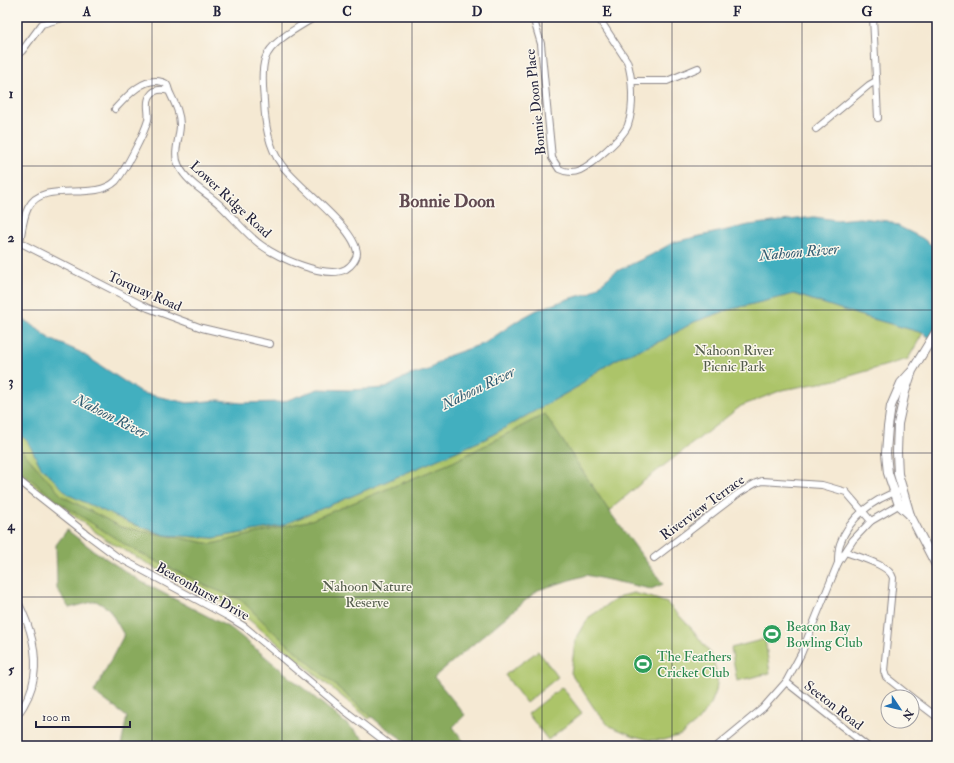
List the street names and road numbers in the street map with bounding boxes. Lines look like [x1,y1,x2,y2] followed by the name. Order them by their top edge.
[521,48,550,156] street label: Bonnie Doon Place
[186,157,275,241] street label: Lower Ridge Road
[105,268,184,316] street label: Torquay Road
[657,471,748,544] street label: Riverview Terrace
[153,559,253,624] street label: Beaconhurst Drive
[801,677,867,734] street label: Seeton Road

